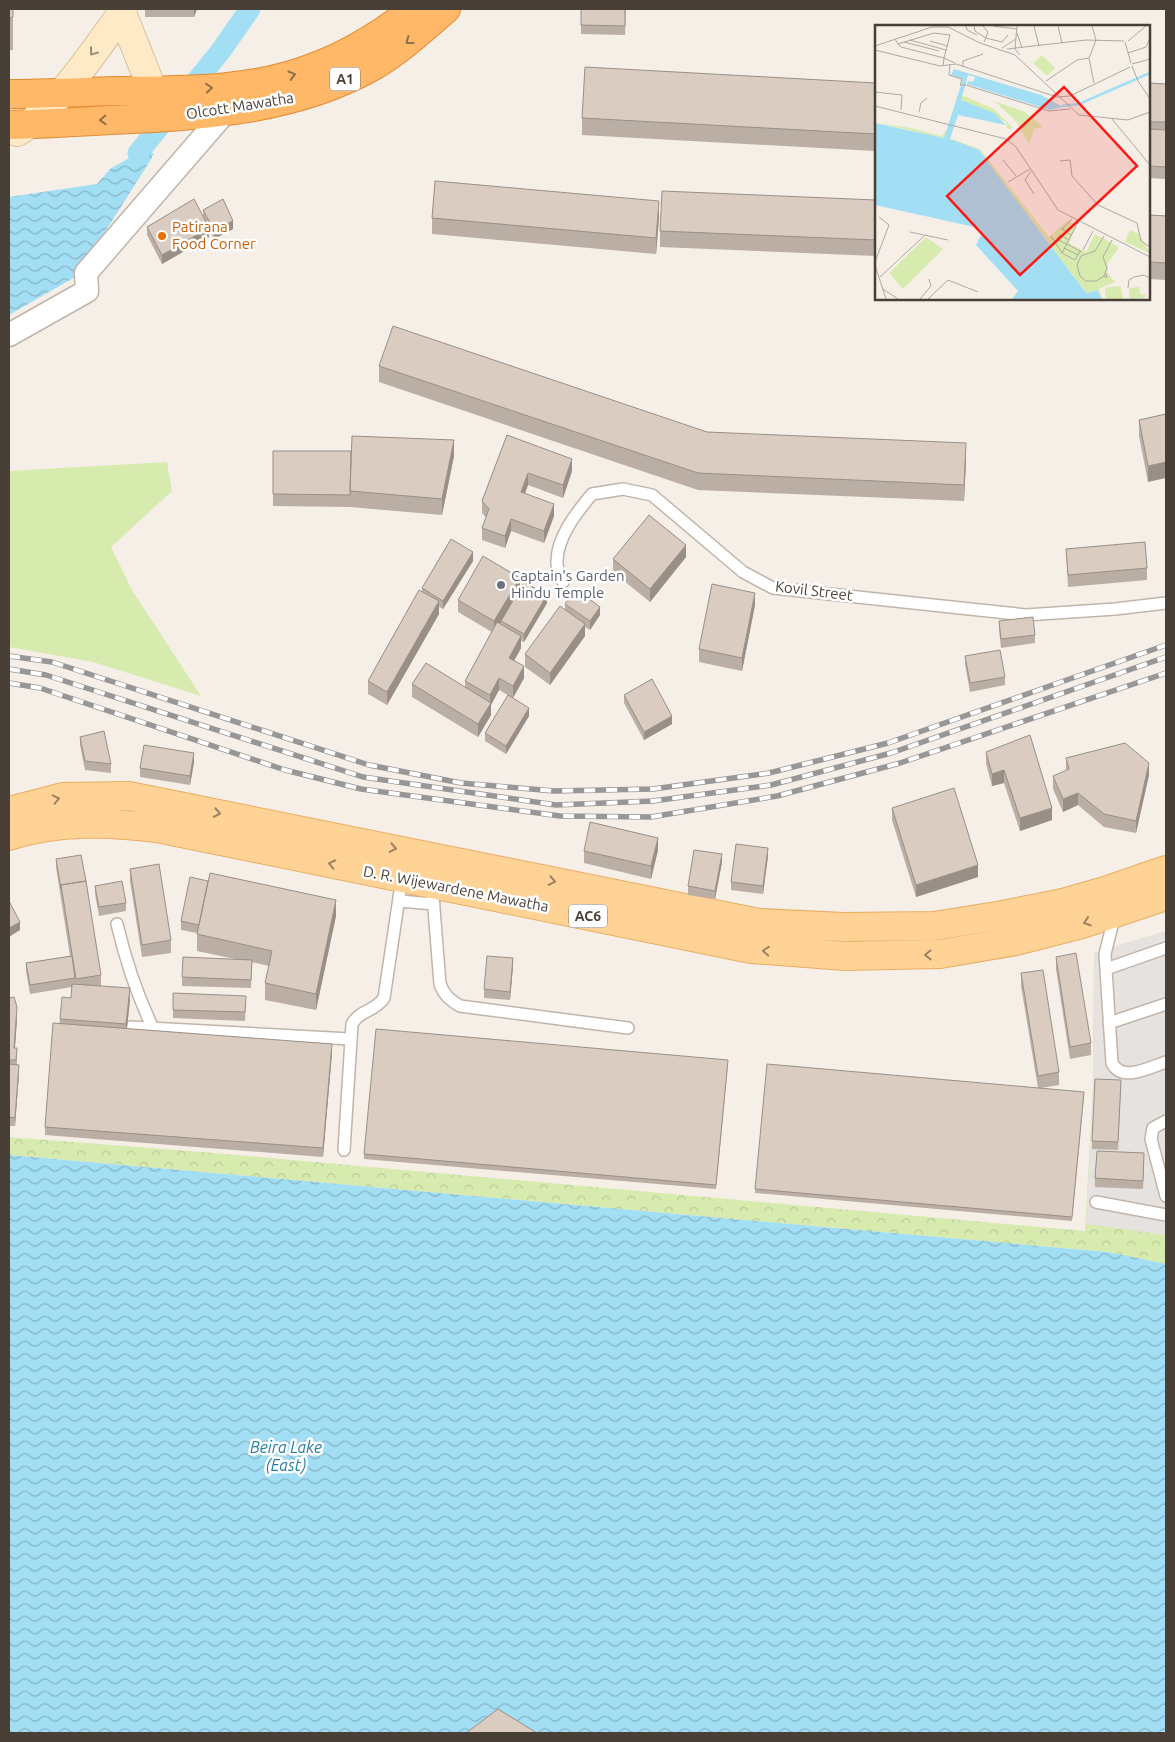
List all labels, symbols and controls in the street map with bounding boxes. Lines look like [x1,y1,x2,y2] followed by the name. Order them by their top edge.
[875,25,1150,300] inset map
[405,35,415,44] one-way arrow
[90,46,99,56] one-way arrow
[330,68,360,90] road number: A1
[288,70,296,80] one-way arrow
[205,83,213,94] one-way arrow
[185,89,295,122] street label: Olcott Mawatha
[98,115,106,126] one-way arrow
[172,218,256,252] place label: Patirana Food Corner
[156,230,168,242] marker: Patirana Food Corner
[511,567,625,601] place label: Captain's Garden Hindu Temple
[774,577,854,604] street label: Kovil Street
[495,579,507,591] marker: Captain's Garden Hindu Temple
[52,794,61,805] one-way arrow
[212,807,221,817] one-way arrow
[389,843,398,853] one-way arrow
[327,859,336,870] one-way arrow
[362,862,550,915] street label: D. R. Wijewardene Mawatha
[548,875,557,885] one-way arrow
[569,904,607,928] road number: AC6
[1083,917,1091,927] one-way arrow
[761,945,769,956] one-way arrow
[924,949,932,960] one-way arrow
[250,1438,322,1475] water label: Beira Lake (East)

